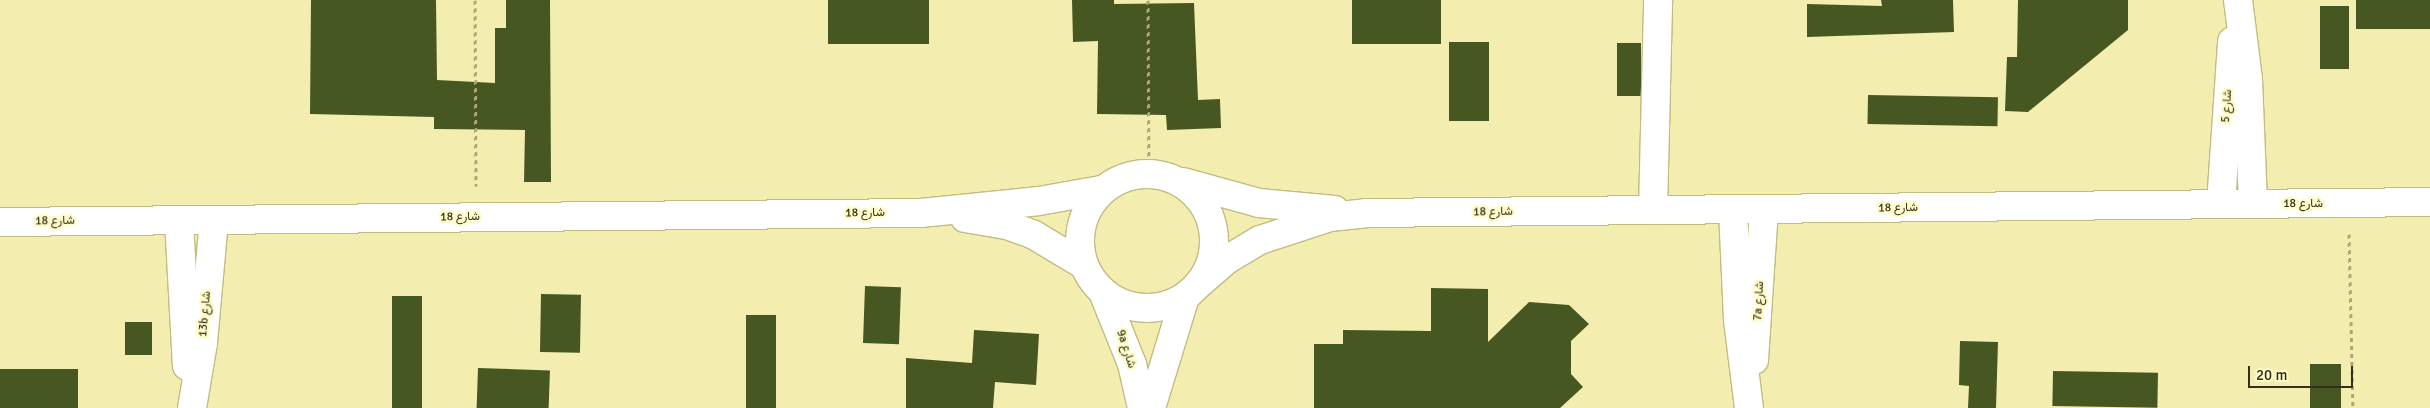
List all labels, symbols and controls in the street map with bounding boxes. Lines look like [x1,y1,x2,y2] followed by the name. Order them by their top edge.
[2219,89,2235,123] street label: شارع 5
[2283,197,2323,211] street label: شارع 18
[1878,200,1918,216] street label: شارع 18
[1473,204,1513,220] street label: شارع 18
[845,205,885,221] street label: شارع 18
[440,209,480,225] street label: شارع 18
[35,213,75,229] street label: شارع 18
[1751,281,1767,321] street label: 7a شارع
[196,290,214,338] street label: 13b شارع
[1113,328,1139,370] street label: 9a شارع
[2250,356,2355,388] scale bar
[2256,366,2287,384] text: 20 m

